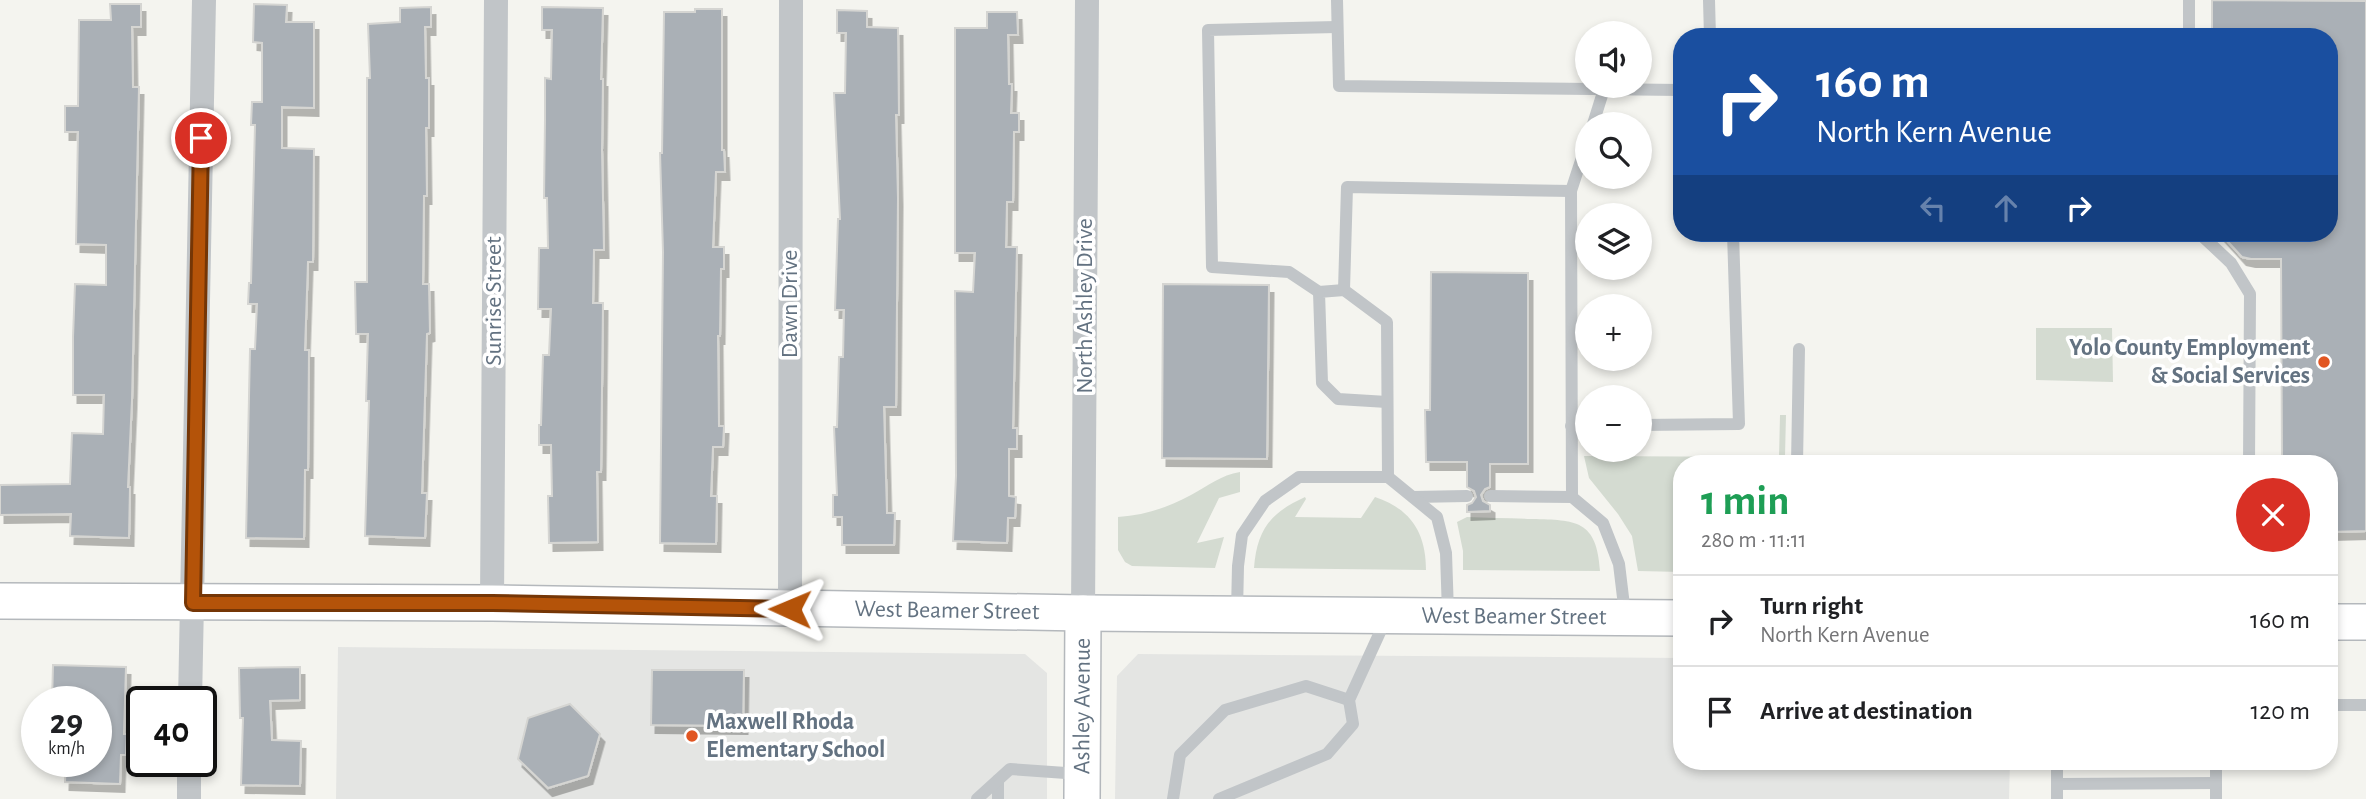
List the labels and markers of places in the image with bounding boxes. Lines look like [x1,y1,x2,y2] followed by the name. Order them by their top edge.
[171,108,231,168] pin
[2069,336,2310,388] place label: Yolo County Employment & Social Services
[2316,354,2332,370] marker: Yolo County Employment & Social Services
[706,710,885,762] place label: Maxwell Rhoda Elementary School
[684,728,700,744] marker: Maxwell Rhoda Elementary School

